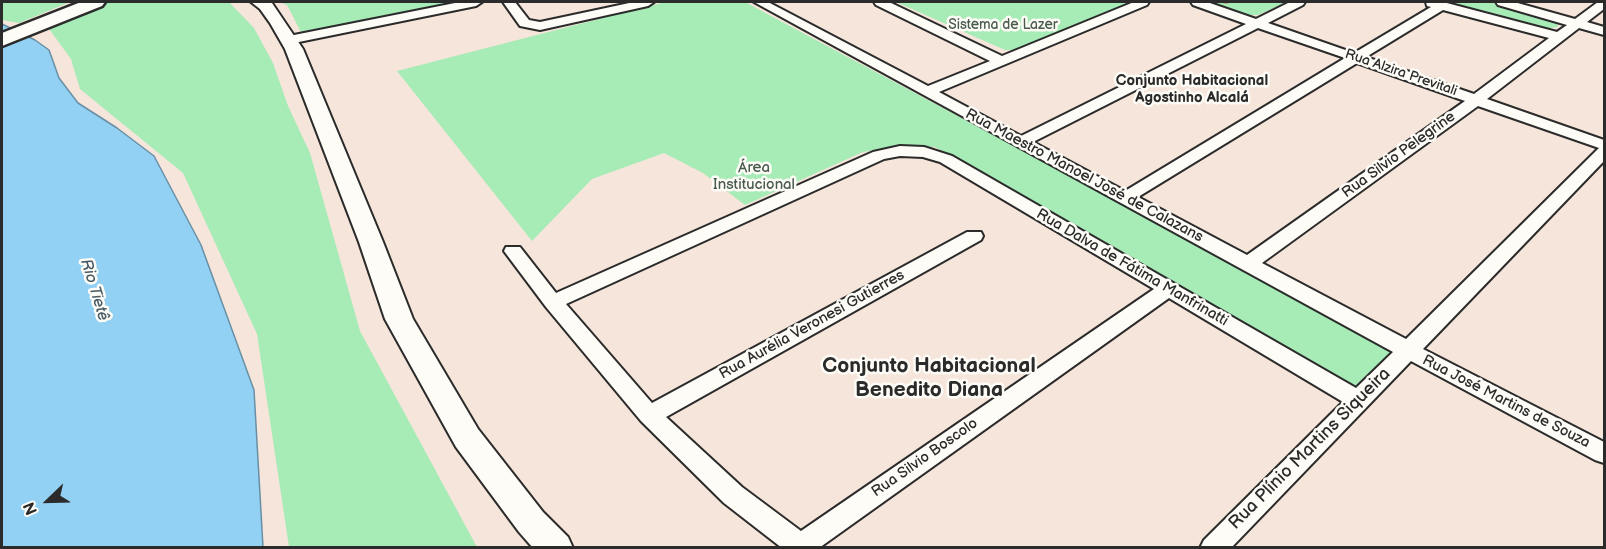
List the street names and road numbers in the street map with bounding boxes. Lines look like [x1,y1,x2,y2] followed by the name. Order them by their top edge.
[1343,46,1459,100] street label: Rua Alzira Previtali
[962,105,1206,247] street label: Rua Maestro Manoel José de Calazans
[1339,108,1459,202] street label: Rua Silvio Pelegrine
[1033,206,1231,330] street label: Rua Dalva de Fátima Manfrinatti
[716,266,908,384] street label: Rua Aurélia Veronesi Gutierres
[1419,352,1593,452] street label: Rua José Martins de Souza
[1225,364,1395,534] street label: Rua Plínio Martins Siqueira
[869,415,981,501] street label: Rua Silvio Boscolo

